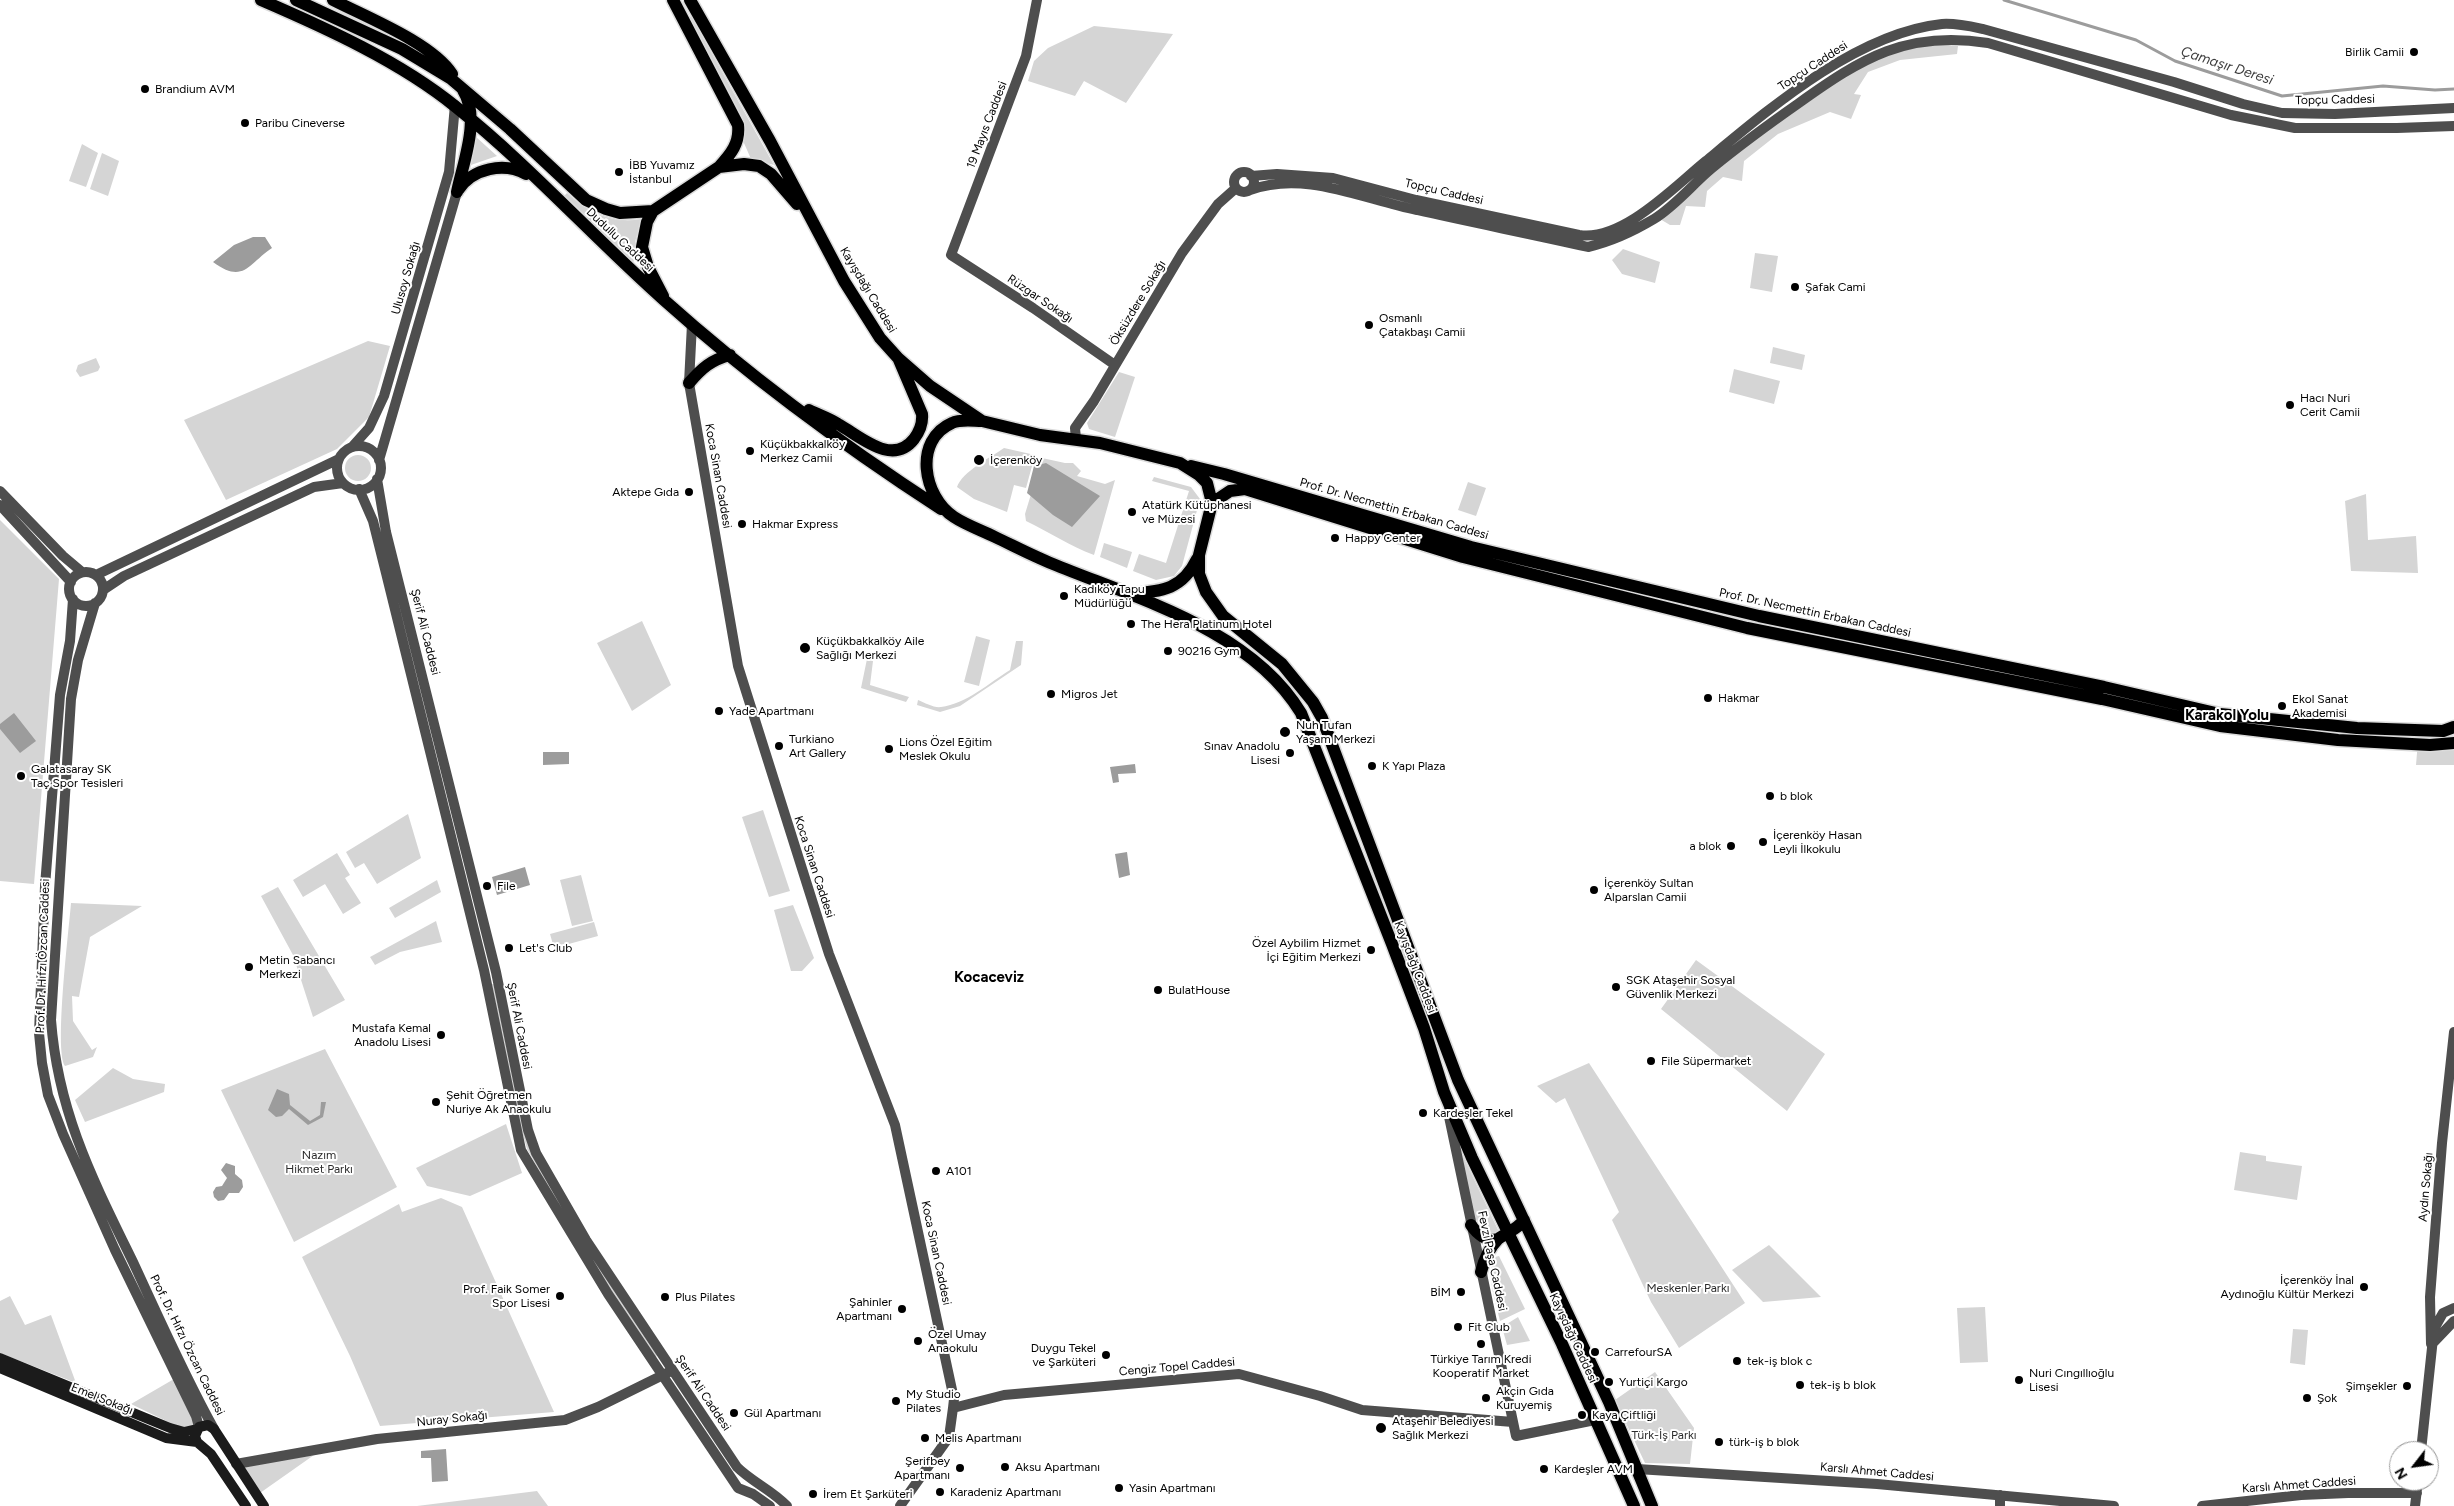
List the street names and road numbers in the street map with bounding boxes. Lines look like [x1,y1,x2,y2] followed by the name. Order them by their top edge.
[1776,38,1850,94] street label: Topçu Caddesi
[964,79,1010,171] street label: 19 Mayıs Caddesi
[2295,92,2375,108] street label: Topçu Caddesi
[1403,176,1485,208] street label: Topçu Caddesi
[583,205,657,275] street label: Dudullu Caddesi
[389,240,423,316] street label: Ulusoy Sokağı
[837,244,899,336] street label: Kayışdağı Caddesi
[1107,258,1169,348] street label: Öksüzdere Sokağı
[1004,272,1076,326] street label: Rüzgar Sokağı
[702,422,734,530] street label: Koca Sinan Caddesi
[1298,475,1490,543] street label: Prof. Dr. Necmettin Erbakan Caddesi
[1718,586,1912,640] street label: Prof. Dr. Necmettin Erbakan Caddesi
[407,587,443,677] street label: Şerif Ali Caddesi
[791,814,837,920] street label: Koca Sinan Caddesi
[33,878,53,1034] street label: Prof. Dr. Hıfzı Özcan Caddesi
[1391,919,1439,1015] street label: Kayışdağı Caddesi
[503,981,535,1071] street label: Şerif Ali Caddesi
[2416,1152,2436,1222] street label: Aydın Sokağı
[918,1200,954,1306] street label: Koca Sinan Caddesi
[1474,1210,1510,1312] street label: Fevzi Paşa Caddesi
[147,1272,227,1418] street label: Prof. Dr. Hıfzı Özcan Caddesi
[1546,1291,1600,1385] street label: Kayışdağı Caddesi
[672,1352,734,1434] street label: Şerif Ali Caddesi
[1118,1355,1236,1379] street label: Cengiz Topel Caddesi
[69,1380,135,1418] street label: Emel Sokağı
[416,1408,488,1430] street label: Nuray Sokağı
[1819,1460,1935,1484] street label: Karslı Ahmet Caddesi
[2242,1474,2356,1496] street label: Karslı Ahmet Caddesi

